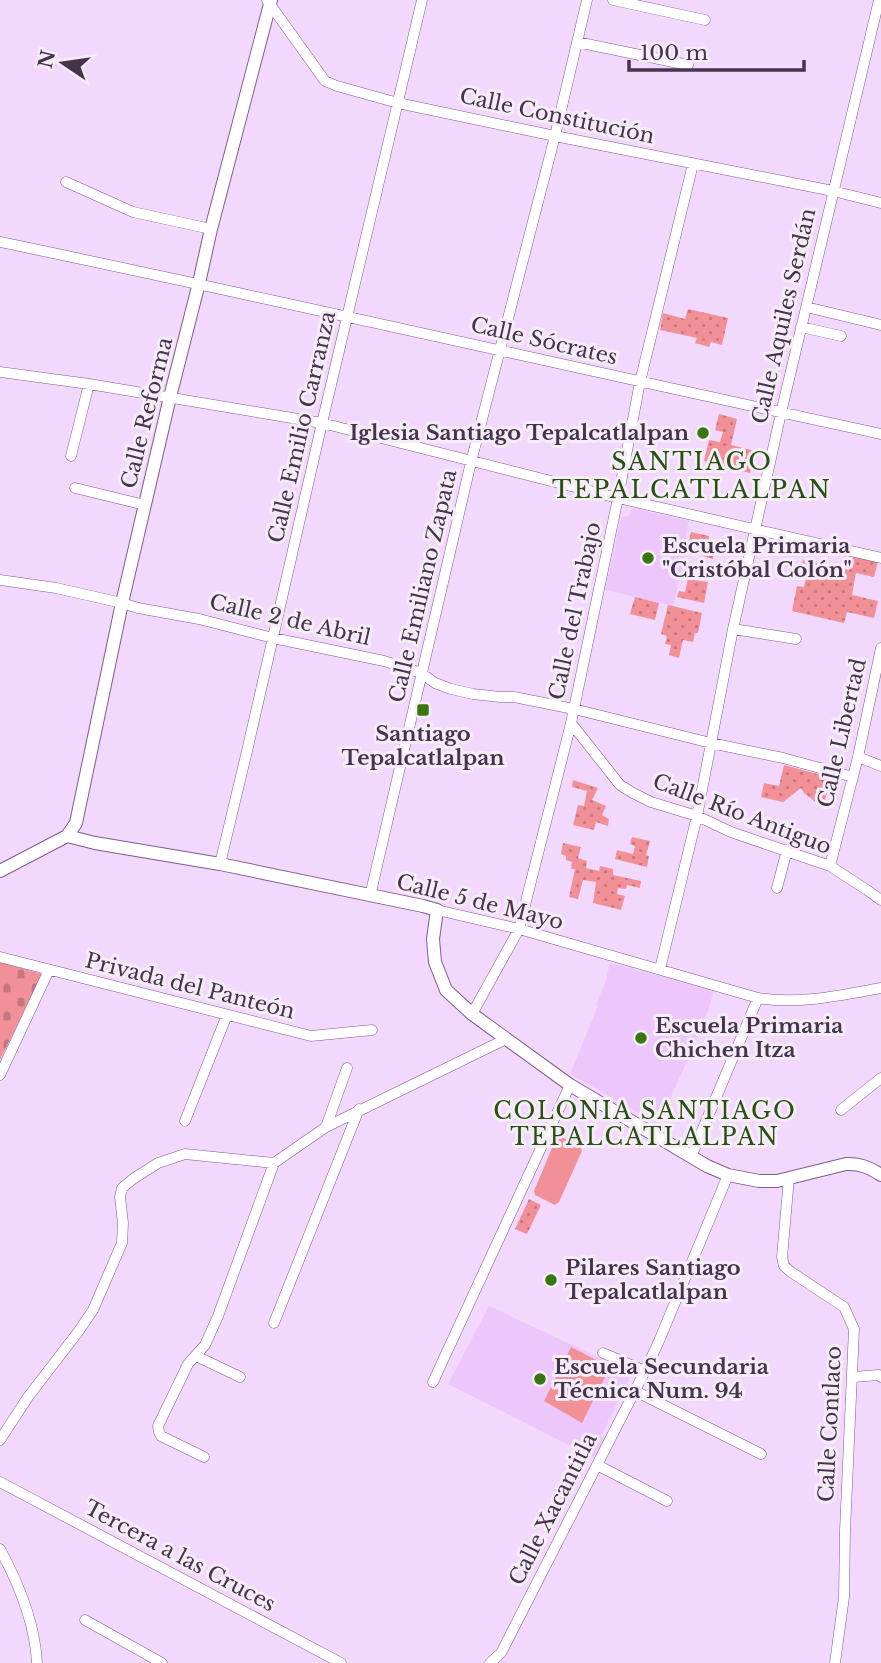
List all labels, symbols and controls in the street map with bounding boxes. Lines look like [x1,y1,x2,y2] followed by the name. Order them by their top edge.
[28,28,98,98] north arrow
[629,28,804,72] scale bar
[640,40,708,66] text: 100 m
[34,48,60,71] text: N
[457,83,657,149] street label: Calle Constitución
[747,206,821,426] street label: Calle Aquiles Serdán
[263,308,341,545] street label: Calle Emilio Carranza
[468,311,620,371] street label: Calle Sócrates
[116,334,178,491] street label: Calle Reforma
[349,420,689,446] place label: Iglesia Santiago Tepalcatlalpan
[695,425,711,441] marker: Iglesia Santiago Tepalcatlalpan
[552,447,832,504] district label: SANTIAGO TEPALCATLALPAN
[384,467,463,705] street label: Calle Emiliano Zapata
[543,520,607,702] street label: Calle del Trabajo
[662,533,852,583] place label: Escuela Primaria "Cristóbal Colón"
[640,550,656,566] marker: Escuela Primaria "Cristóbal Colón"
[207,589,373,651] street label: Calle 2 de Abril
[812,656,872,810] street label: Calle Libertad
[415,702,431,718] marker: Santiago Tepalcatlalpan
[342,721,504,771] place label: Santiago Tepalcatlalpan
[649,768,835,860] street label: Calle Río Antiguo
[394,869,566,935] street label: Calle 5 de Mayo
[83,947,297,1025] street label: Privada del Panteón
[655,1013,843,1063] place label: Escuela Primaria Chichen Itza
[633,1030,649,1046] marker: Escuela Primaria Chichen Itza
[493,1097,797,1151] district label: COLONIA SANTIAGO TEPALCATLALPAN
[565,1255,741,1305] place label: Pilares Santiago Tepalcatlalpan
[543,1272,559,1288] marker: Pilares Santiago Tepalcatlalpan
[813,1345,847,1503] street label: Calle Contlaco
[554,1354,769,1404] place label: Escuela Secundaria Técnica Num. 94
[532,1371,548,1387] marker: Escuela Secundaria Técnica Num. 94
[503,1428,603,1590] street label: Calle Xacantitla
[80,1495,280,1617] street label: Tercera a las Cruces

